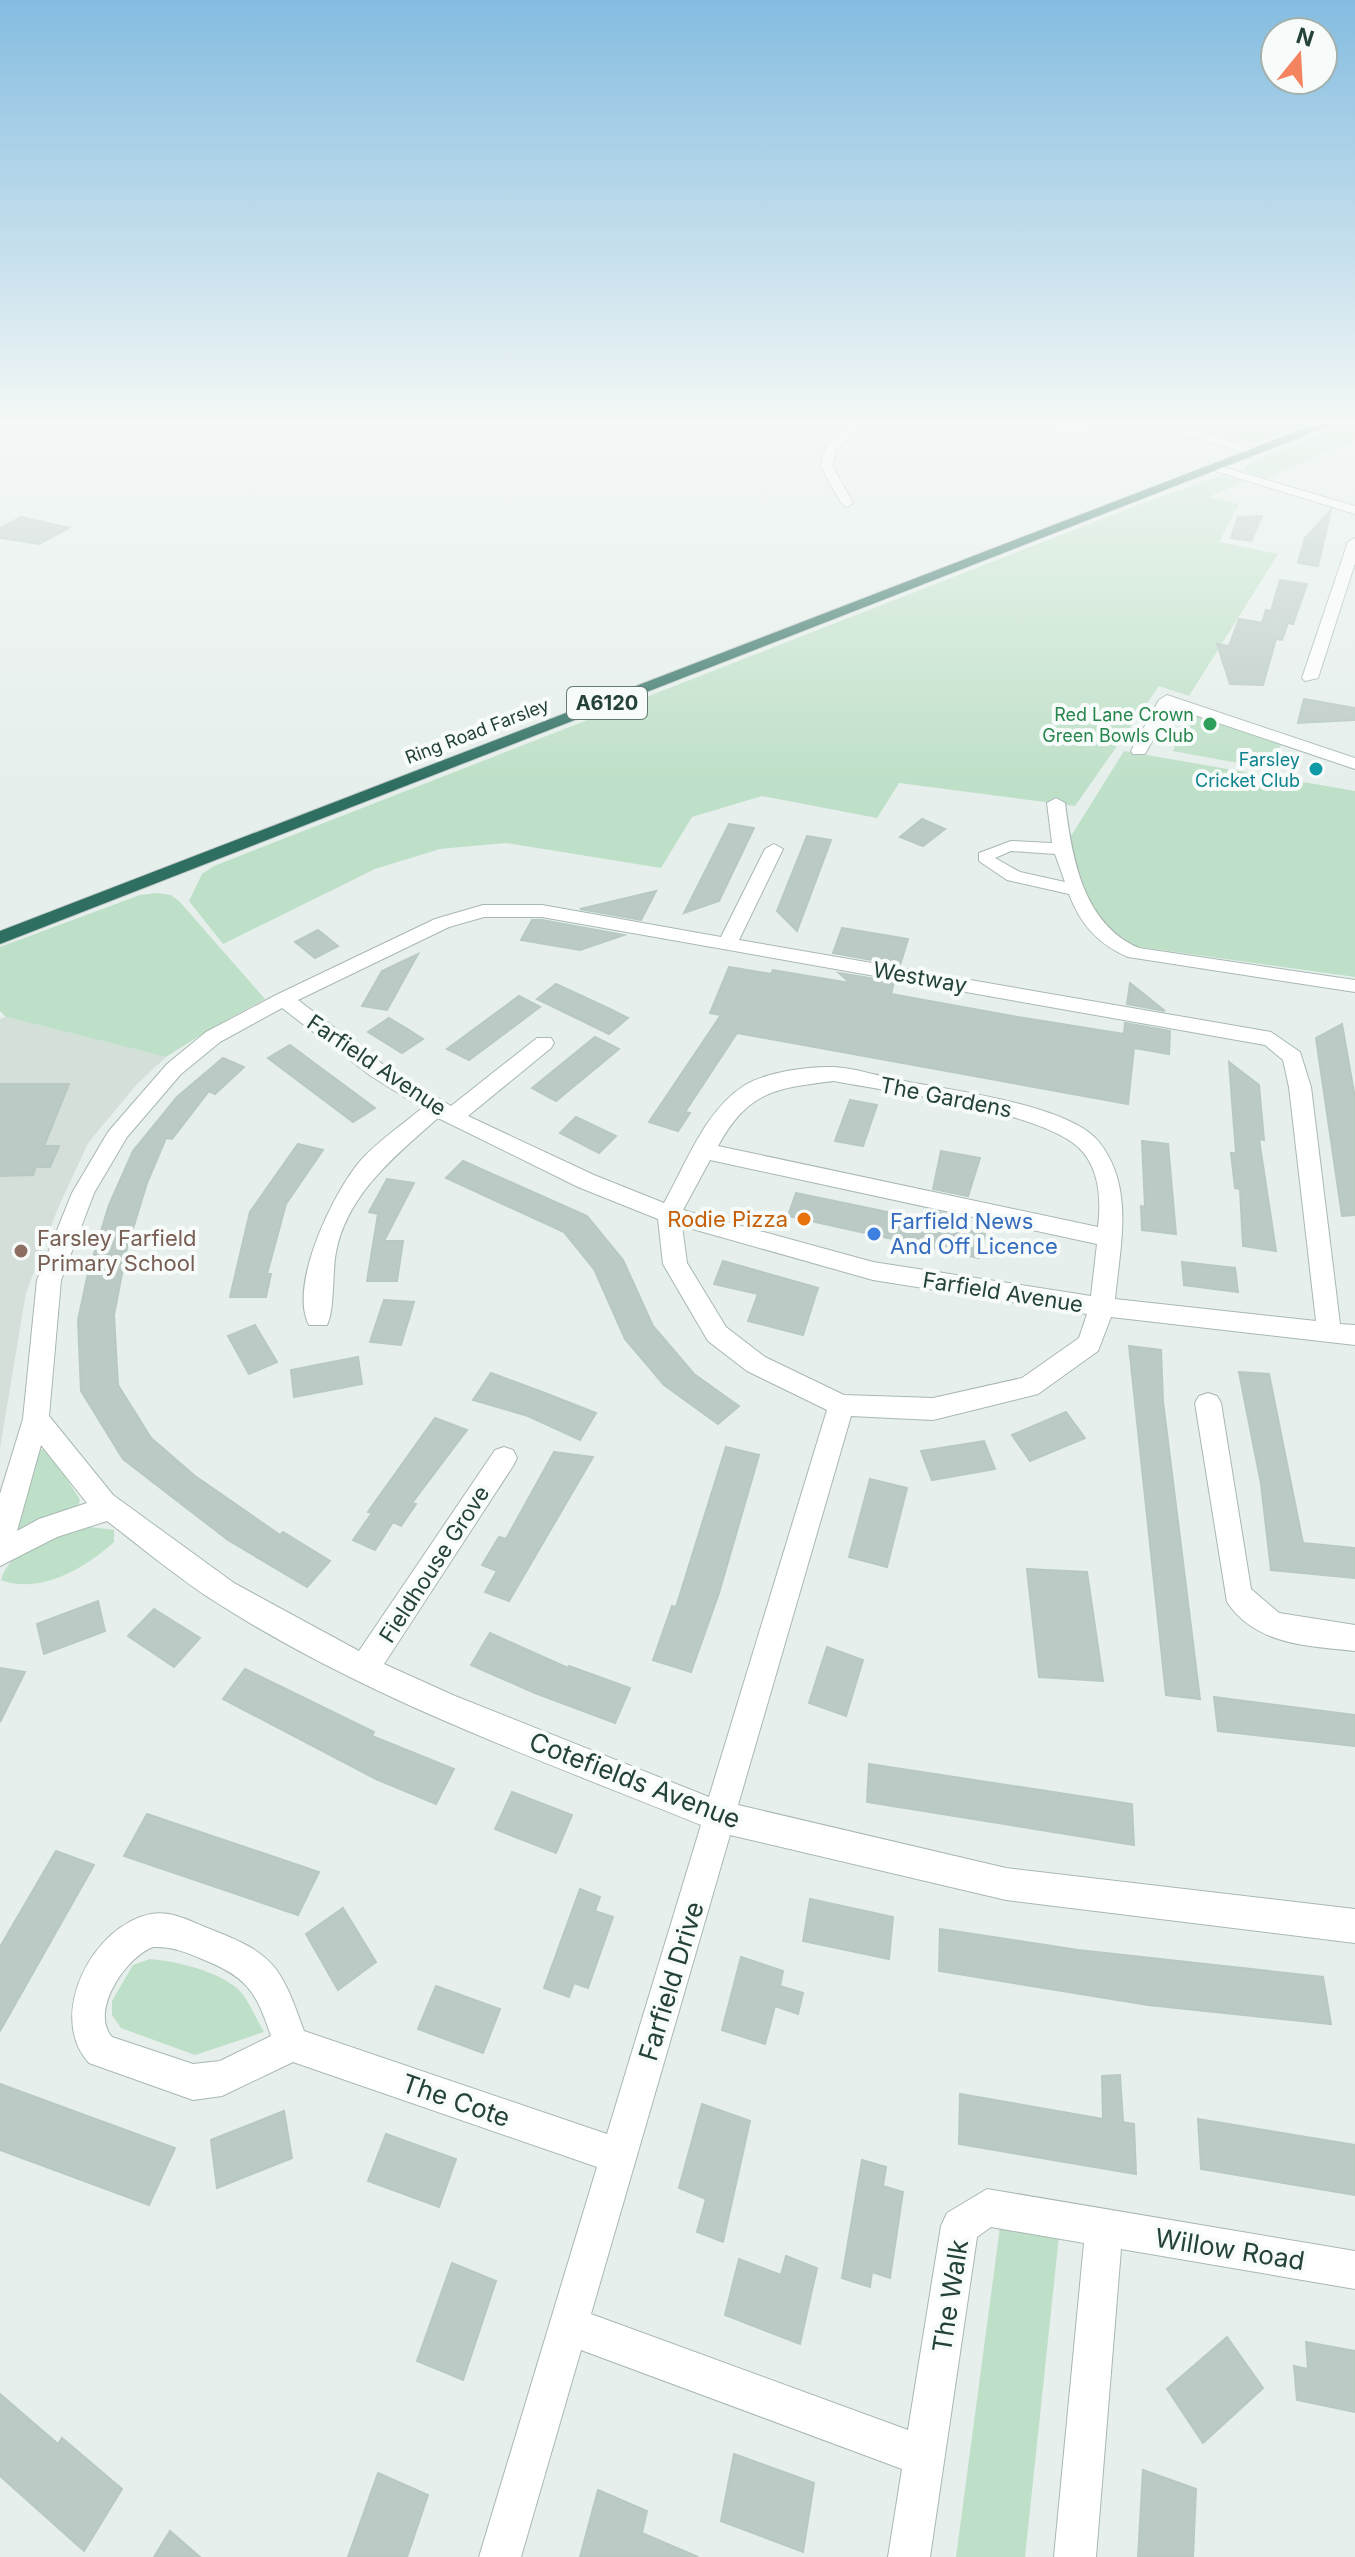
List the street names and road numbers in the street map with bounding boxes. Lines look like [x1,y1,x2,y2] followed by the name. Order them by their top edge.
[567,687,647,719] road number: A6120
[402,694,552,768] street label: Ring Road Farsley
[871,956,969,998] street label: Westway
[303,1009,451,1121] street label: Farfield Avenue
[878,1071,1014,1123] street label: The Gardens
[921,1266,1085,1318] street label: Farfield Avenue
[374,1481,494,1647] street label: Fieldhouse Grove
[525,1725,745,1835] street label: Cotefields Avenue
[632,1898,710,2064] street label: Farfield Drive
[398,2067,514,2133] street label: The Cote
[1153,2222,1307,2276] street label: Willow Road
[926,2237,974,2355] street label: The Walk

